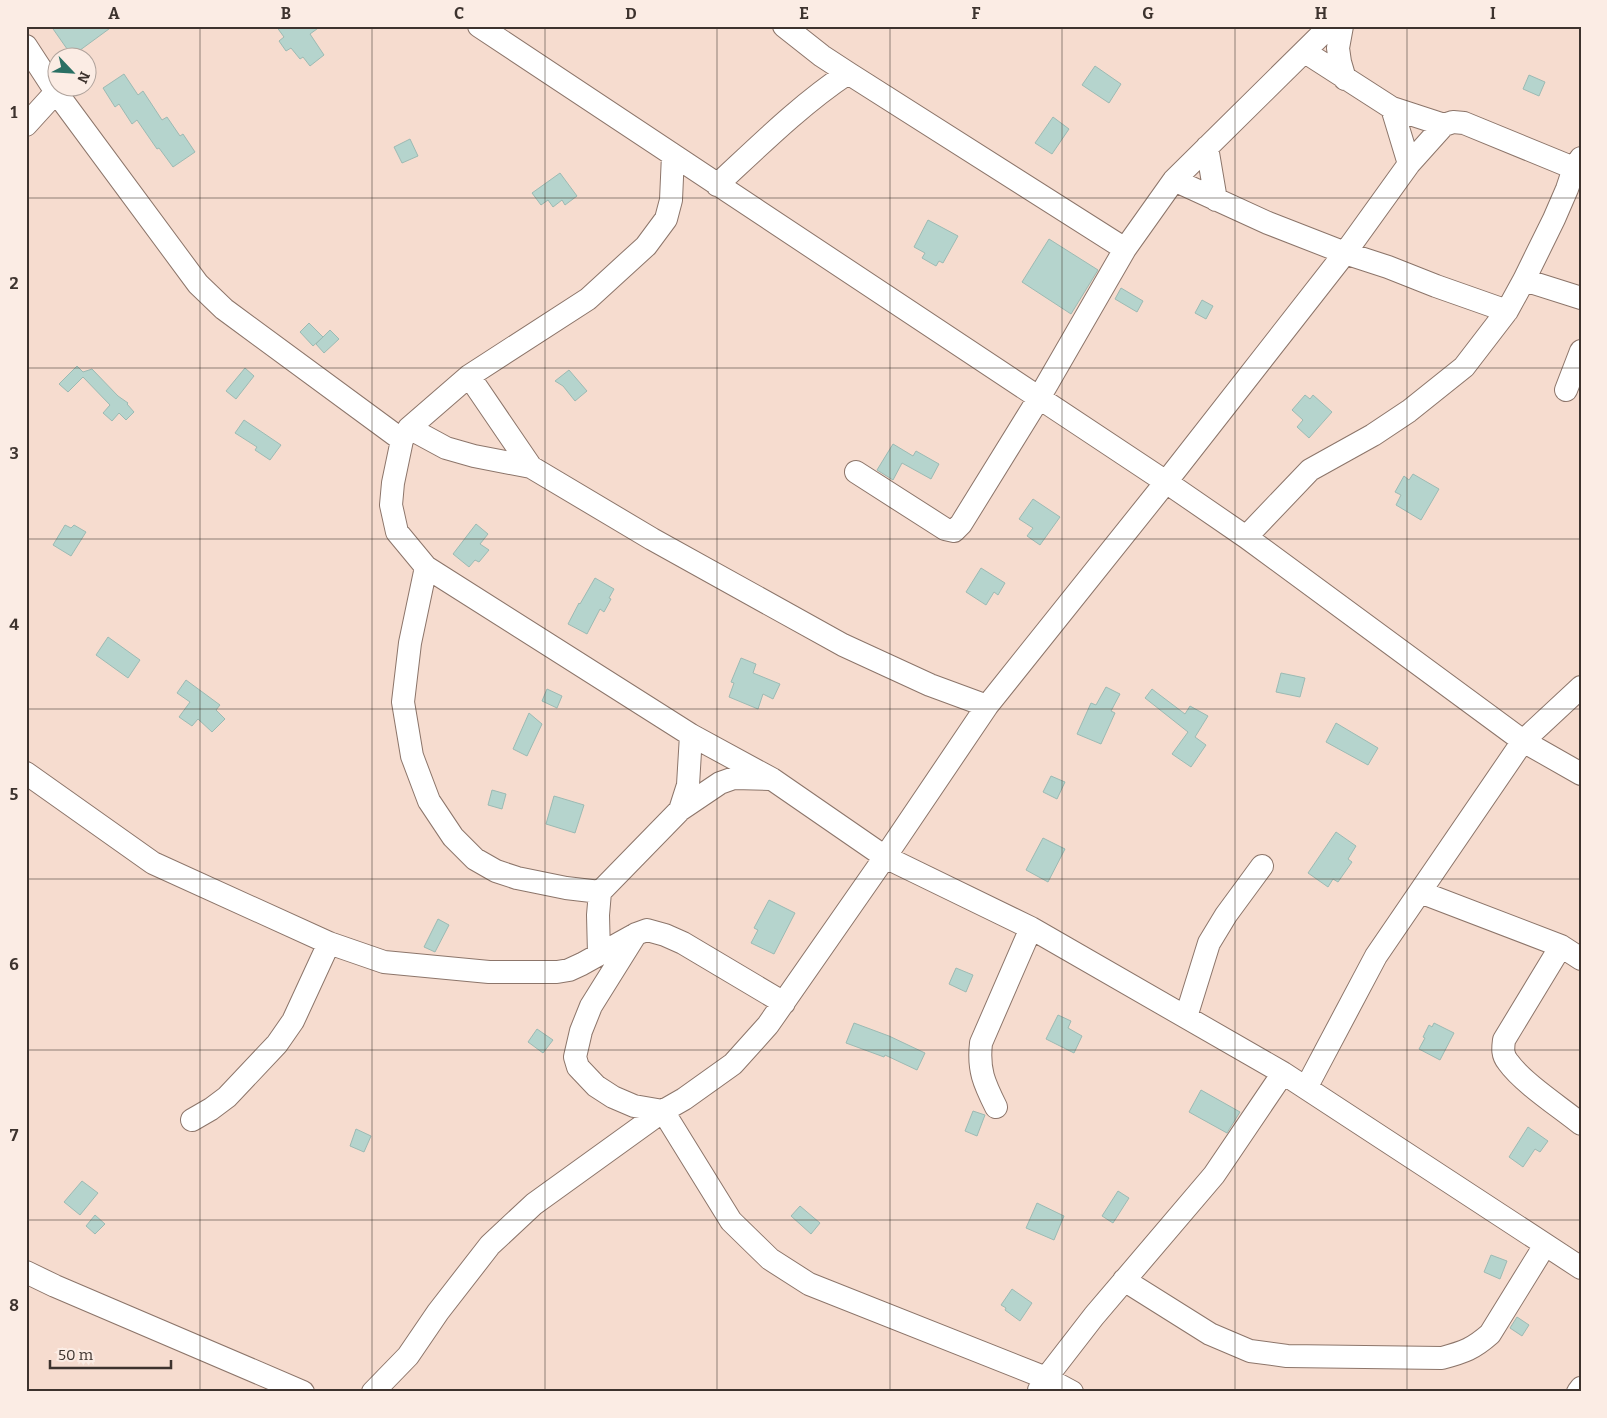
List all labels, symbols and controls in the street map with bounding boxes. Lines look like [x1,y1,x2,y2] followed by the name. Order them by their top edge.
[108,4,120,23] text: A
[281,4,291,23] text: B
[454,4,464,23] text: C
[625,4,637,23] text: D
[799,4,809,23] text: E
[972,4,981,23] text: F
[1142,4,1154,23] text: G
[1315,4,1328,23] text: H
[1490,4,1496,23] text: I
[48,48,98,98] north arrow
[73,69,93,86] text: N
[11,103,18,122] text: 1
[9,274,19,293] text: 2
[9,444,19,463] text: 3
[9,615,19,634] text: 4
[10,785,19,804] text: 5
[9,955,19,974] text: 6
[10,1126,19,1145] text: 7
[9,1296,19,1315] text: 8
[50,1338,171,1370] scale bar
[58,1346,94,1364] text: 50 m

